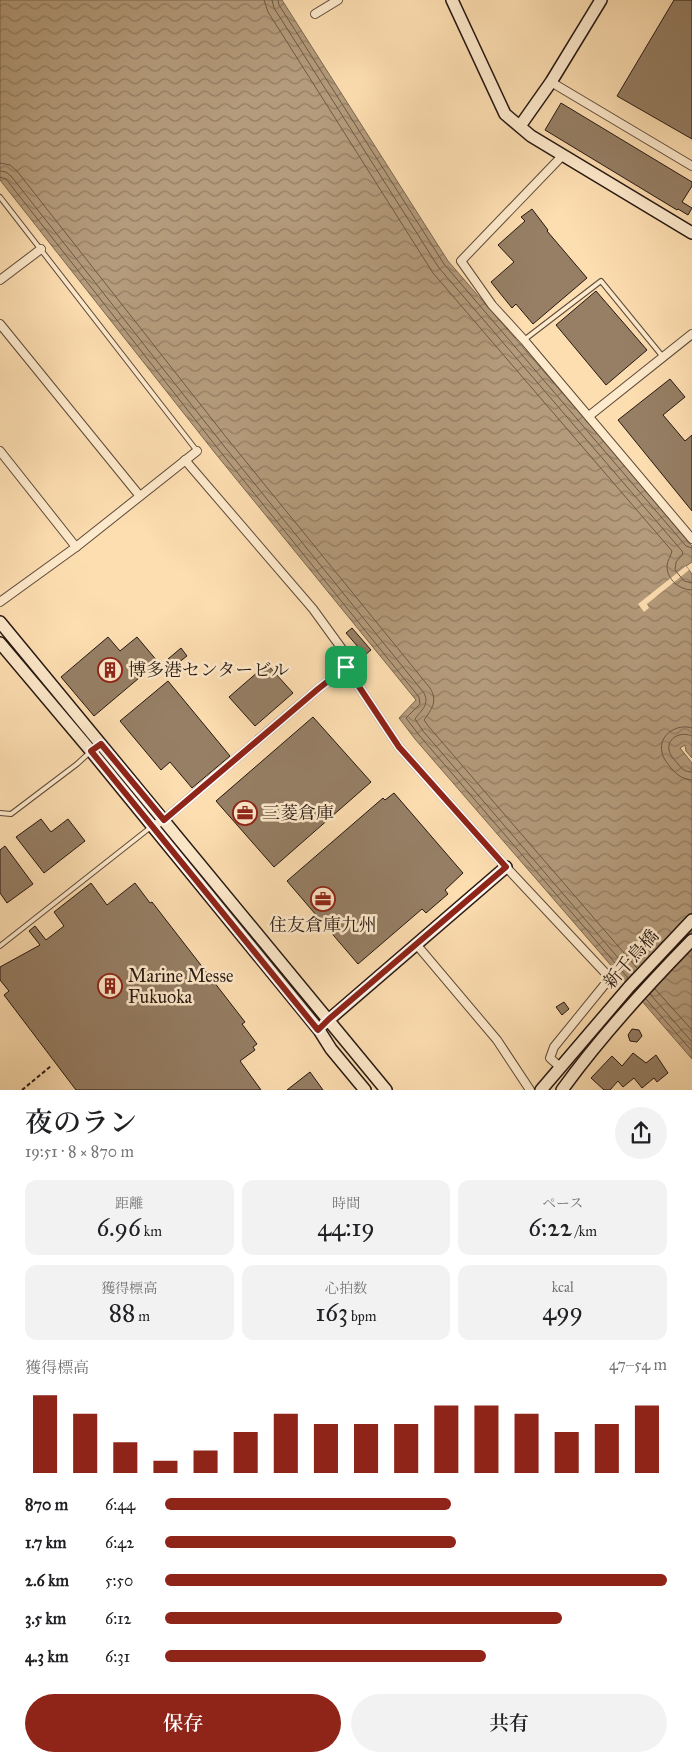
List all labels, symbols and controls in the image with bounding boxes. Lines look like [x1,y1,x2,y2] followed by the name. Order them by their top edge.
[325,646,367,688] pin
[332,653,360,681] icon: arrive
[97,657,123,683] building icon: 博多港センタービル
[128,659,289,681] place label: 博多港センタービル
[232,800,258,826] office icon: 三菱倉庫
[262,802,334,824] place label: 三菱倉庫
[310,886,336,912] office icon: 住友倉庫九州
[269,914,377,936] place label: 住友倉庫九州
[599,925,663,993] street label: 新千鳥橋
[128,965,233,1008] place label: Marine Messe Fukuoka
[97,973,123,999] building icon: Marine Messe Fukuoka
[25,1105,137,1140] text: 夜のラン
[615,1107,667,1159] button: share
[25,1142,134,1161] text: 19:51 · 8 × 870 m
[115,1195,143,1212] text: 距離
[332,1195,360,1212] text: 時間
[542,1195,583,1212] text: ペース
[97,1212,141,1243] text: 6.96
[317,1212,375,1243] text: 44:19
[528,1212,572,1243] text: 6:22
[141,1223,162,1240] text: km
[572,1223,597,1240] text: /km
[552,1279,574,1296] text: kcal
[101,1280,157,1297] text: 獲得標高
[325,1280,367,1297] text: 心拍数
[542,1296,583,1327] text: 499
[109,1297,135,1328] text: 88
[315,1297,348,1328] text: 163
[135,1308,150,1325] text: m
[348,1308,377,1325] text: bpm
[609,1355,667,1374] text: 47–54 m
[25,1358,89,1377] text: 獲得標高
[25,1495,68,1514] text: 870 m
[105,1495,135,1514] text: 6:44
[25,1533,67,1552] text: 1.7 km
[105,1533,134,1552] text: 6:42
[25,1571,69,1590] text: 2.6 km
[105,1571,133,1590] text: 5:50
[25,1609,66,1628] text: 3.5 km
[105,1609,131,1628] text: 6:12
[25,1647,68,1666] text: 4.3 km
[105,1647,130,1666] text: 6:31
[25,1694,341,1752] button: 保存
[351,1694,667,1752] button: 共有

